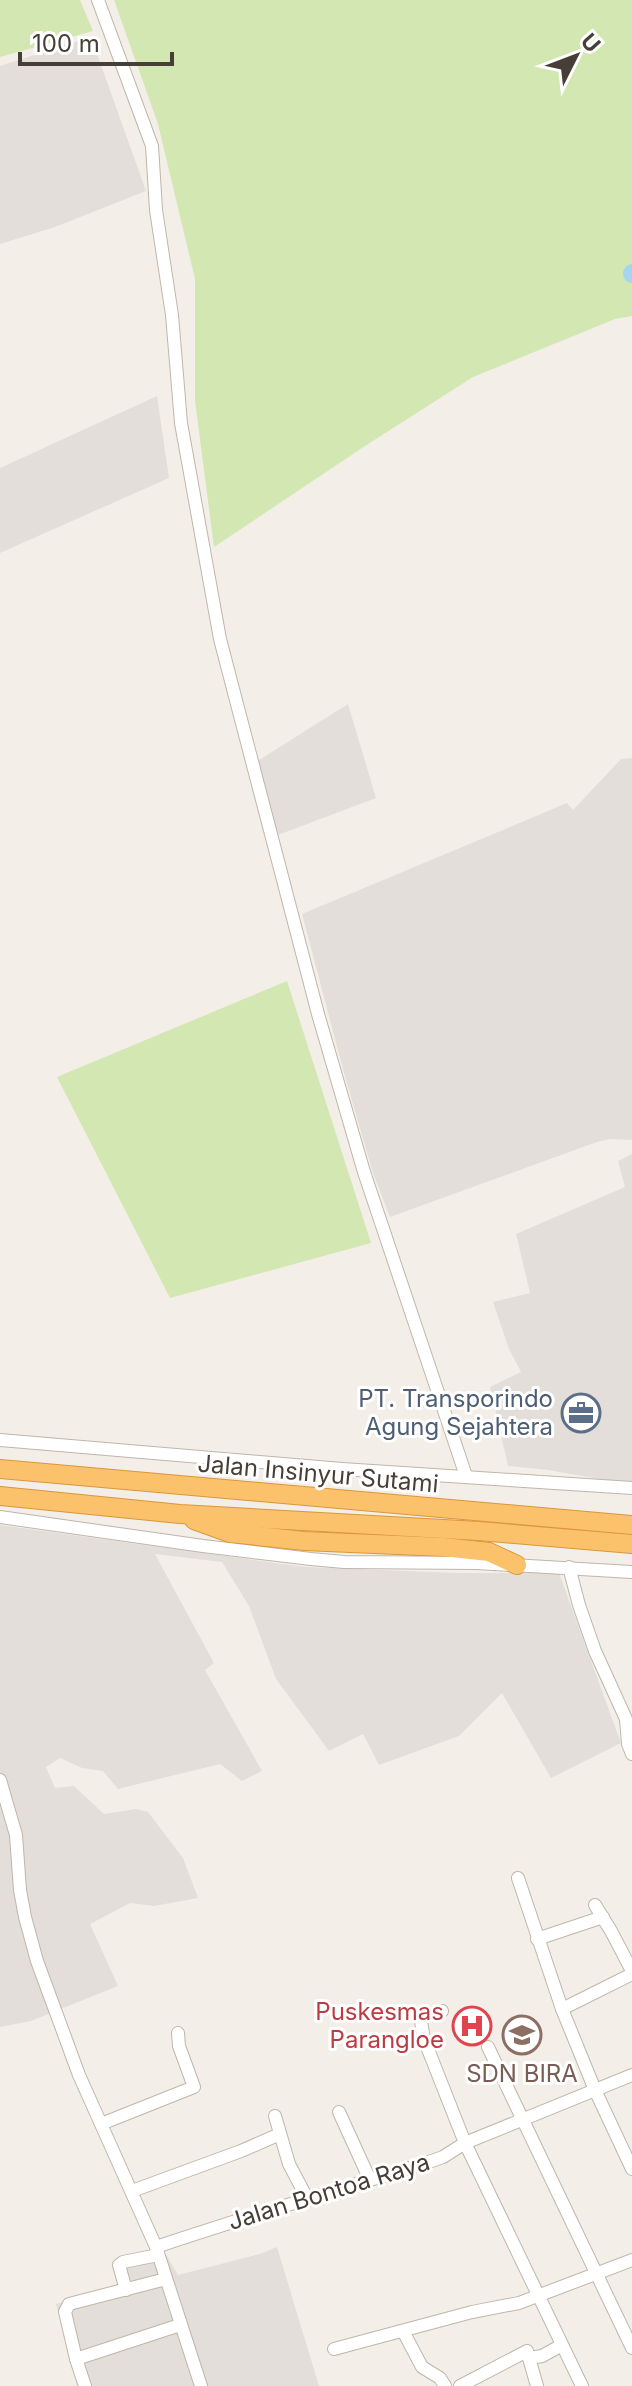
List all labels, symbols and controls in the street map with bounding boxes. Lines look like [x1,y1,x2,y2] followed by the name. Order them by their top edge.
[20,16,172,66] scale bar
[536,16,616,96] north arrow
[576,28,606,57] text: U
[32,29,100,58] text: 100 m
[358,1384,553,1441] place label: PT. Transporindo Agung Sejahtera
[560,1392,602,1434] office icon: PT. Transporindo Agung Sejahtera
[196,1449,440,1498] street label: Jalan Insinyur Sutami
[315,1997,444,2054] place label: Puskesmas Parangloe
[451,2005,493,2047] hospital icon: Puskesmas Parangloe
[501,2014,543,2056] school or university icon: SDN BIRA
[466,2059,578,2088] place label: SDN BIRA
[224,2147,433,2236] street label: Jalan Bontoa Raya

